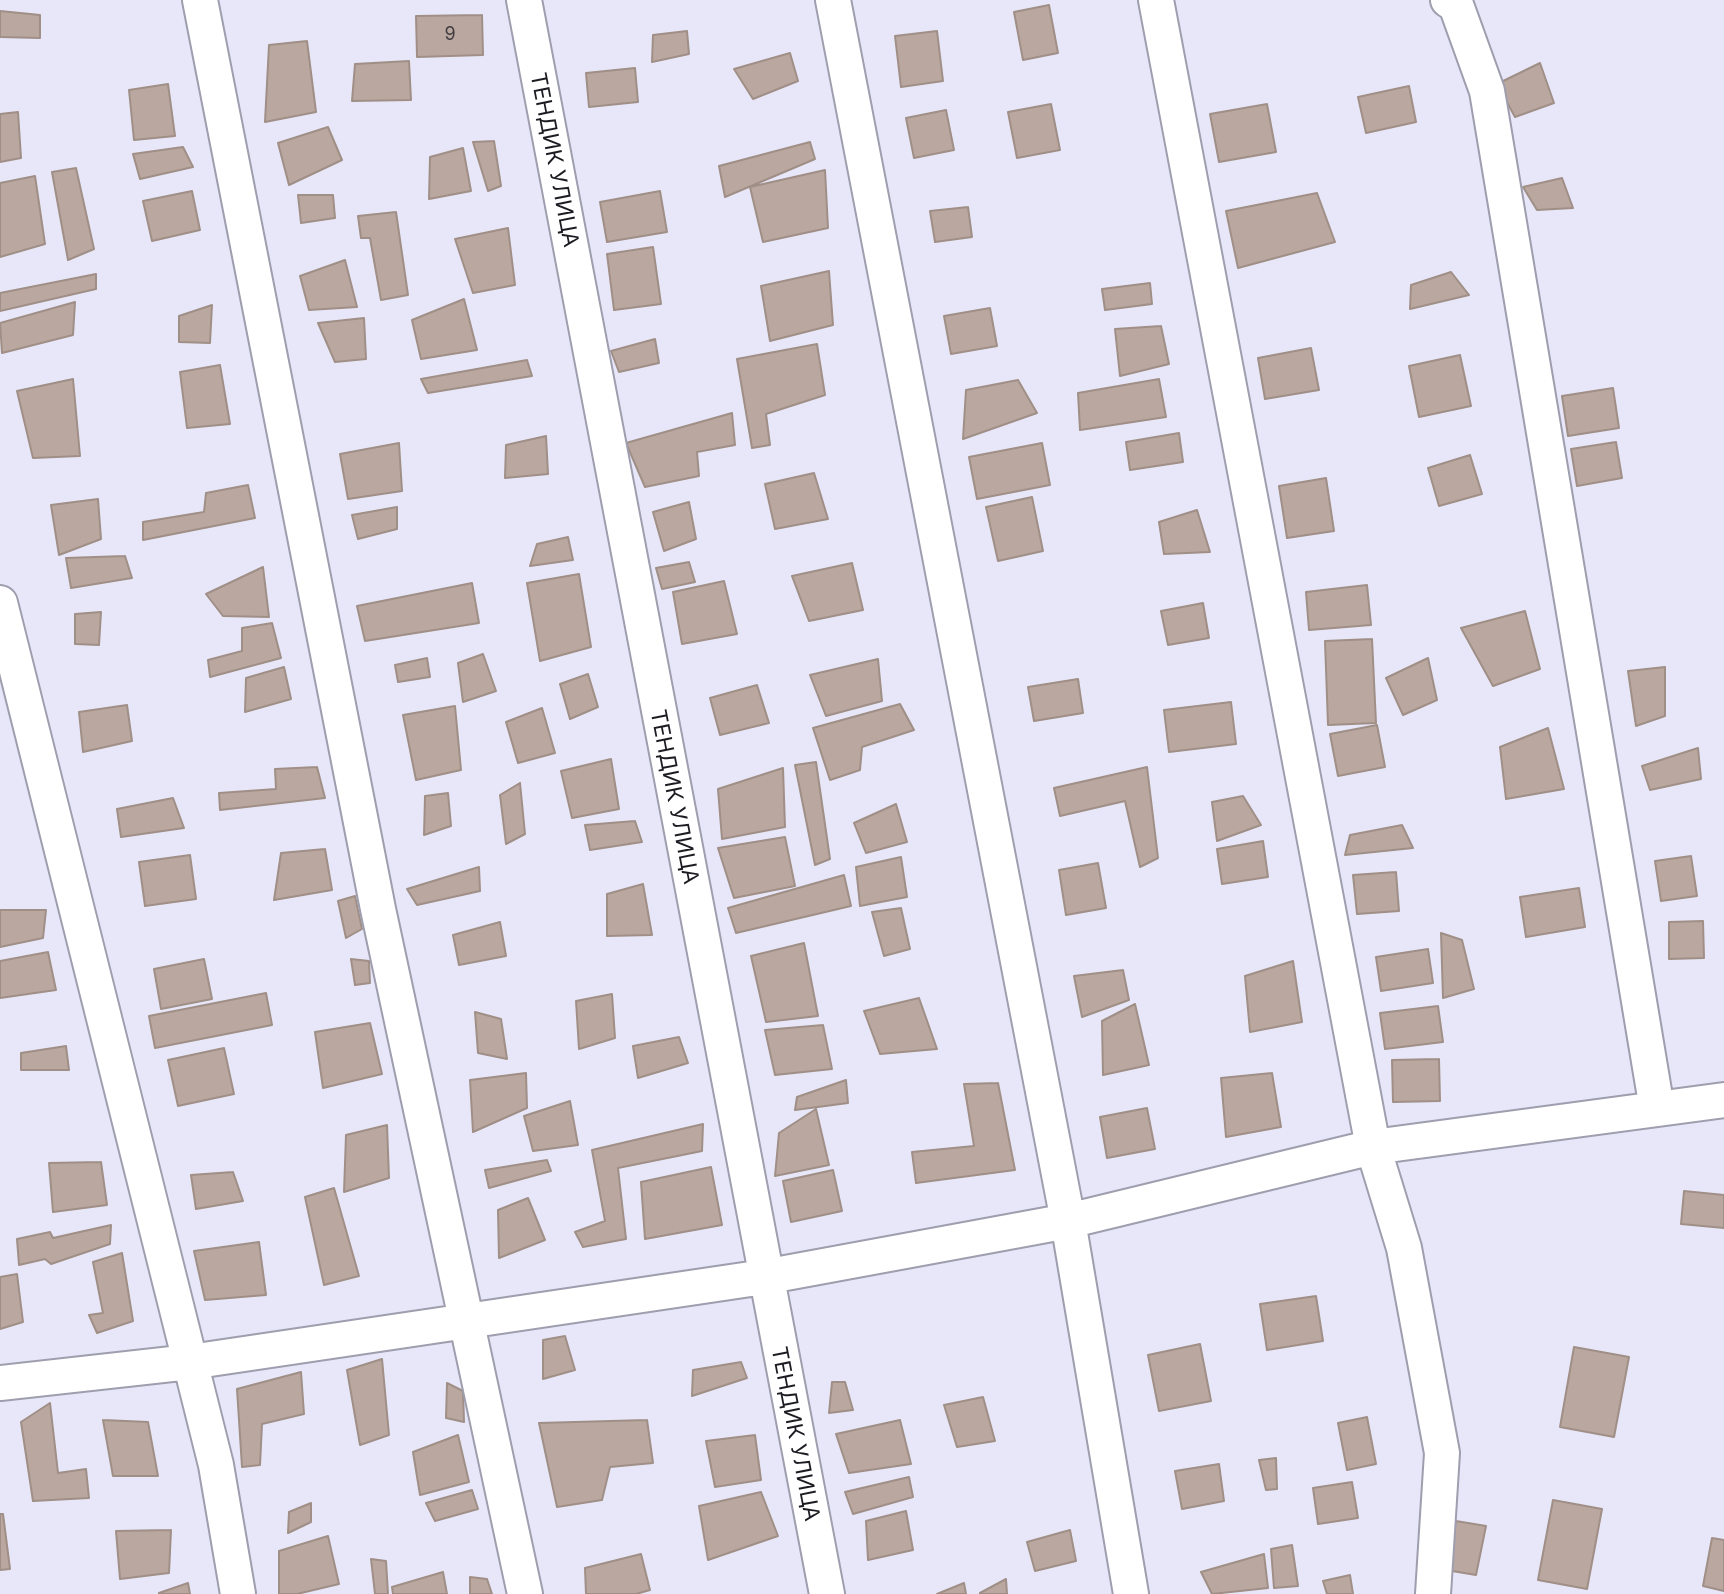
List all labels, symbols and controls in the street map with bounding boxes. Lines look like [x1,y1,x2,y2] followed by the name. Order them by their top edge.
[444,24,456,46] house number: 9
[524,70,584,250] street label: ТЕНДИК УЛИЦА
[644,707,704,887] street label: ТЕНДИК УЛИЦА
[765,1344,825,1524] street label: ТЕНДИК УЛИЦА

